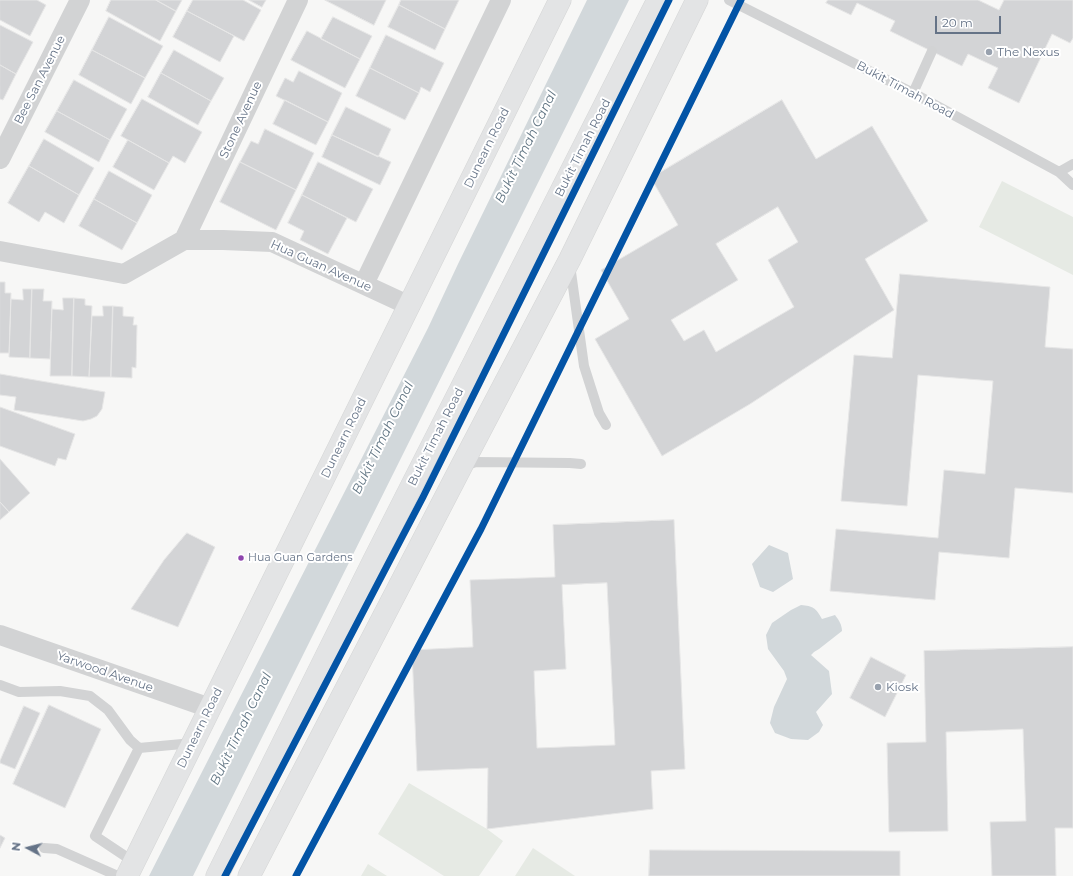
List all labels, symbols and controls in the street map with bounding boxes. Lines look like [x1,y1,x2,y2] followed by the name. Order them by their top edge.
[937,8,1003,34] scale bar
[942,15,973,30] text: 20 m
[11,33,69,127] street label: Bee San Avenue
[997,45,1059,59] place label: The Nexus
[984,47,994,57] marker: The Nexus
[854,58,956,122] street label: Bukit Timah Road
[217,79,265,161] street label: Stone Avenue
[492,88,560,206] water label: Bukit Timah Canal
[552,97,614,199] street label: Bukit Timah Road
[461,105,513,191] street label: Dunearn Road
[268,237,374,295] street label: Hua Guan Avenue
[349,379,417,497] water label: Bukit Timah Canal
[405,386,467,488] street label: Bukit Timah Road
[318,395,370,481] street label: Dunearn Road
[248,551,353,565] place label: Hua Guan Gardens
[236,553,246,563] marker: Hua Guan Gardens
[55,649,155,695] street label: Yarwood Avenue
[207,670,275,788] water label: Bukit Timah Canal
[886,680,918,694] place label: Kiosk
[873,682,883,692] marker: Kiosk
[174,685,226,771] street label: Dunearn Road
[8,828,48,868] north arrow
[9,841,24,852] text: N

